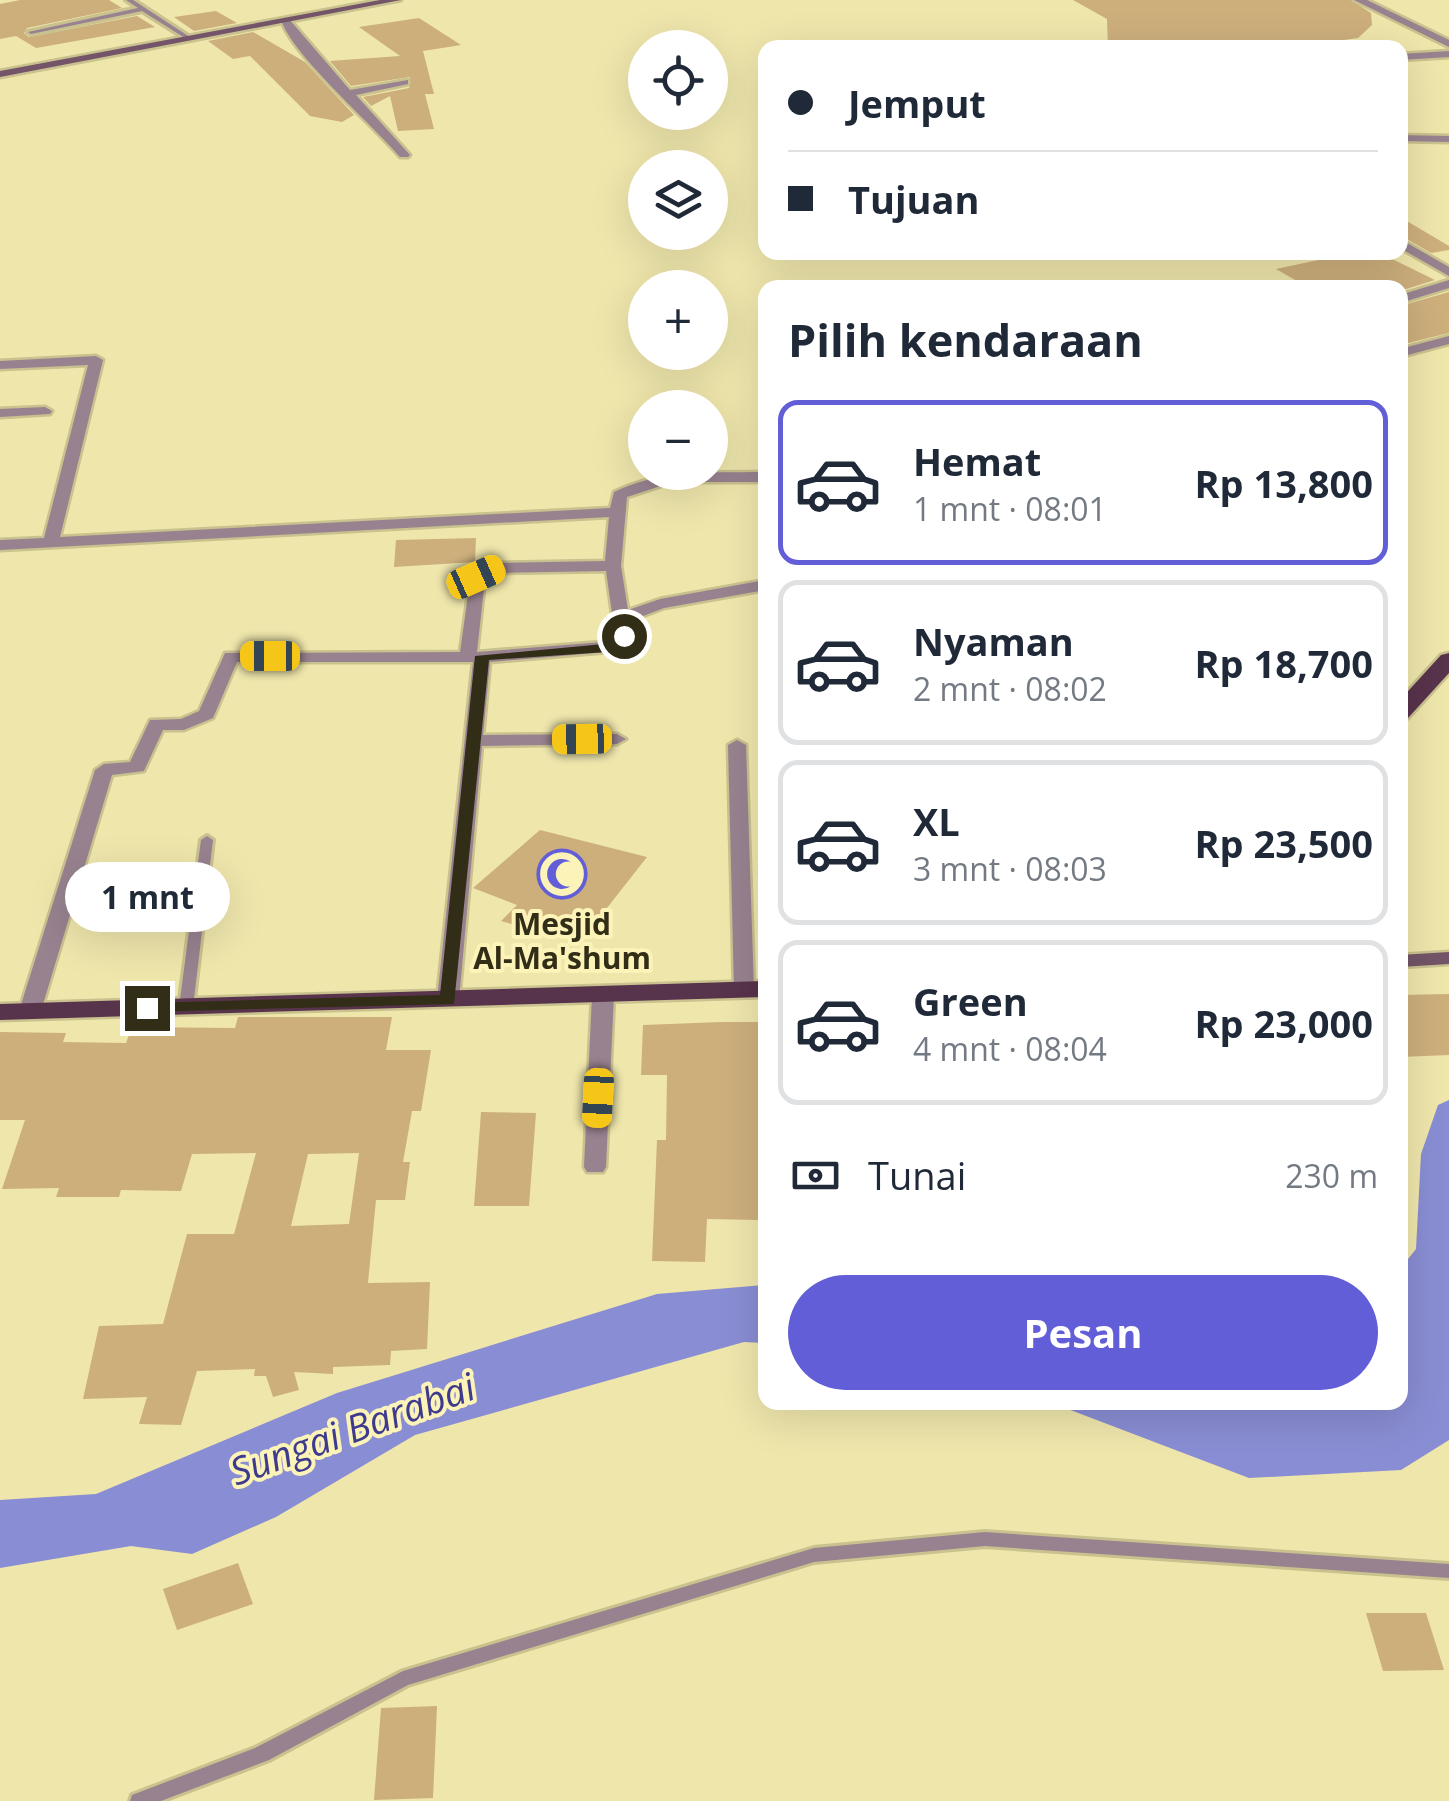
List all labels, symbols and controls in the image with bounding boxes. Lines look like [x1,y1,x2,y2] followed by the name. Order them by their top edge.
[628,30,728,490] map controls
[628,30,728,130] button: locate
[848,77,986,129] text: Jemput
[628,150,728,250] button: layers
[848,173,979,225] text: Tujuan
[628,270,728,370] button: +
[788,309,1143,370] text: Pilih kendaraan
[628,390,728,490] button: −
[913,435,1041,487] text: Hemat
[793,438,883,528] icon: car
[1195,457,1373,509] text: Rp 13,800
[913,487,1107,530] text: 1 mnt · 08:01
[442,551,510,603] car
[602,614,647,659] route start
[913,615,1074,667] text: Nyaman
[793,618,883,708] icon: car
[1195,637,1373,689] text: Rp 18,700
[240,641,300,671] car
[913,667,1107,710] text: 2 mnt · 08:02
[552,723,612,755] car
[913,795,960,847] text: XL
[793,798,883,888] icon: car
[1195,817,1373,869] text: Rp 23,500
[913,847,1107,890] text: 3 mnt · 08:03
[536,848,588,900] mosque icon: Mesjid Al-Ma'shum
[64,863,230,933] callout: 1 mnt
[101,875,194,918] text: 1 mnt
[473,903,651,978] place label: Mesjid Al-Ma'shum
[913,975,1028,1027] text: Green
[793,978,883,1068] icon: car
[125,986,170,1031] route end
[1195,997,1373,1049] text: Rp 23,000
[913,1027,1107,1070] text: 4 mnt · 08:04
[581,1067,615,1129] car
[788,1148,843,1203] icon: cash
[868,1149,966,1201] text: Tunai
[1285,1154,1378,1197] text: 230 m
[788,1275,1378,1390] button: Pesan
[222,1359,483,1496] water label: Sungai Barabai

